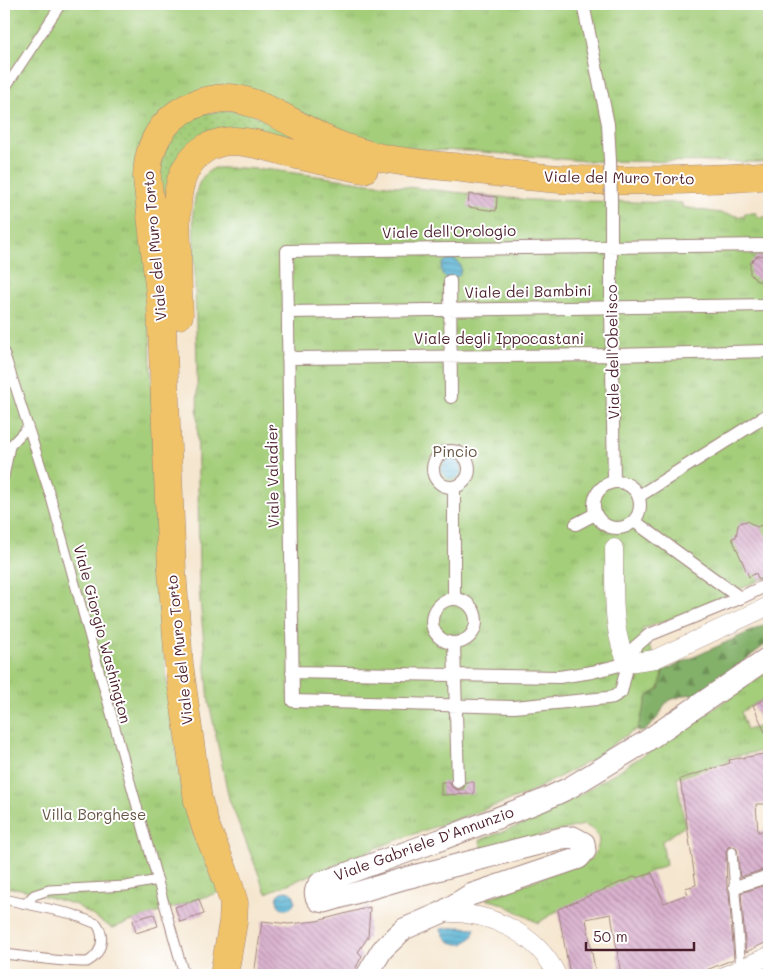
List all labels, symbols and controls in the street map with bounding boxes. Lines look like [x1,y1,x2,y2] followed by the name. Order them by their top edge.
[544,166,695,188] street label: Viale del Muro Torto
[137,170,171,322] street label: Viale del Muro Torto
[382,220,516,242] street label: Viale dell'Orologio
[464,280,592,302] street label: Viale dei Bambini
[601,284,623,420] street label: Viale dell'Obelisco
[414,328,584,348] street label: Viale degli Ippocastani
[261,424,283,528] street label: Viale Valadier
[433,441,477,461] park label: Pincio
[69,542,136,725] street label: Viale Giorgio Washington
[161,574,197,726] street label: Viale del Muro Torto
[331,801,516,885] street label: Viale Gabriele D'Annunzio
[42,804,146,824] park label: Villa Borghese
[586,919,693,951] scale bar
[593,926,628,946] text: 50 m

